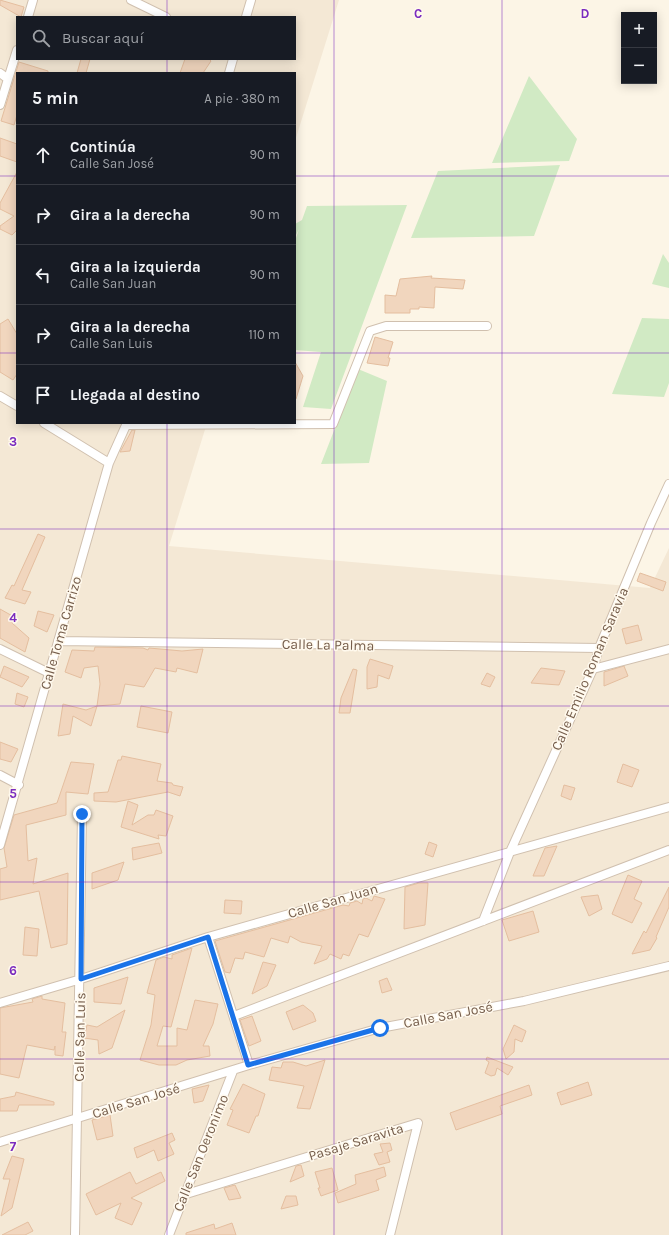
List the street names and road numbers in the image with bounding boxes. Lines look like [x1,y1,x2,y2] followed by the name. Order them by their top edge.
[37,574,85,692] street label: Calle Toma Carrizo
[548,585,632,753] street label: Calle Emilio Roman Saravia
[282,636,374,654] street label: Calle La Palma
[286,880,380,922] street label: Calle San Juan
[71,992,89,1082] street label: Calle San Luis
[402,998,494,1032] street label: Calle San José
[90,1080,182,1122] street label: Calle San José
[170,1092,232,1214] street label: Calle San Oeronimo
[306,1119,406,1165] street label: Pasaje Saravita

